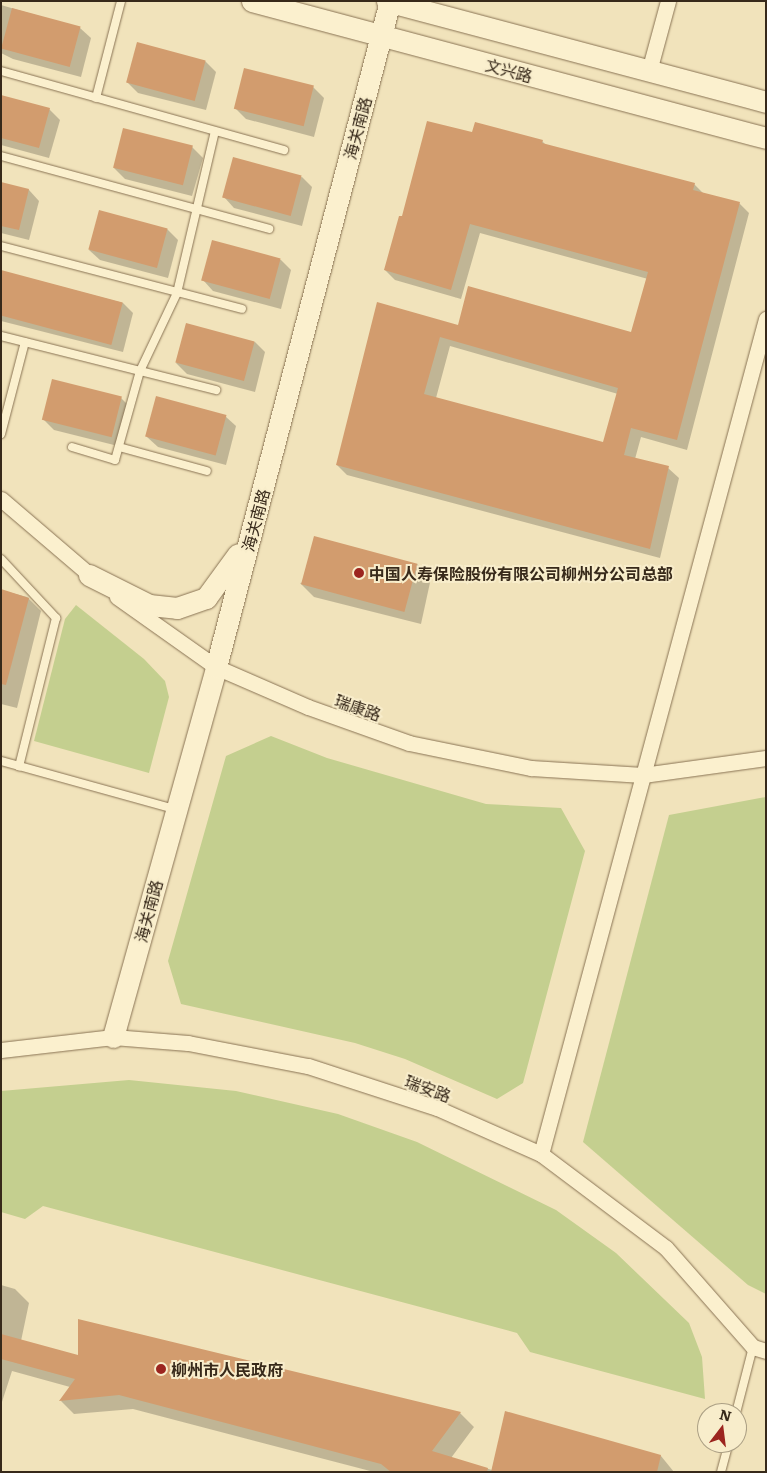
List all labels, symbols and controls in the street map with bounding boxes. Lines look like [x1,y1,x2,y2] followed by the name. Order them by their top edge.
[483,55,535,85] street label: 文兴路
[339,95,375,161] street label: 海关南路
[237,487,273,553] street label: 海关南路
[369,563,673,583] place label: 中国人寿保险股份有限公司柳州分公司总部
[353,567,365,579] marker: 中国人寿保险股份有限公司柳州分公司总部
[332,690,384,724] street label: 瑞康路
[130,878,166,944] street label: 海关南路
[402,1071,454,1105] street label: 瑞安路
[171,1359,283,1379] place label: 柳州市人民政府
[155,1363,167,1375] marker: 柳州市人民政府
[697,1403,747,1453] north arrow
[717,1403,734,1426] text: N

